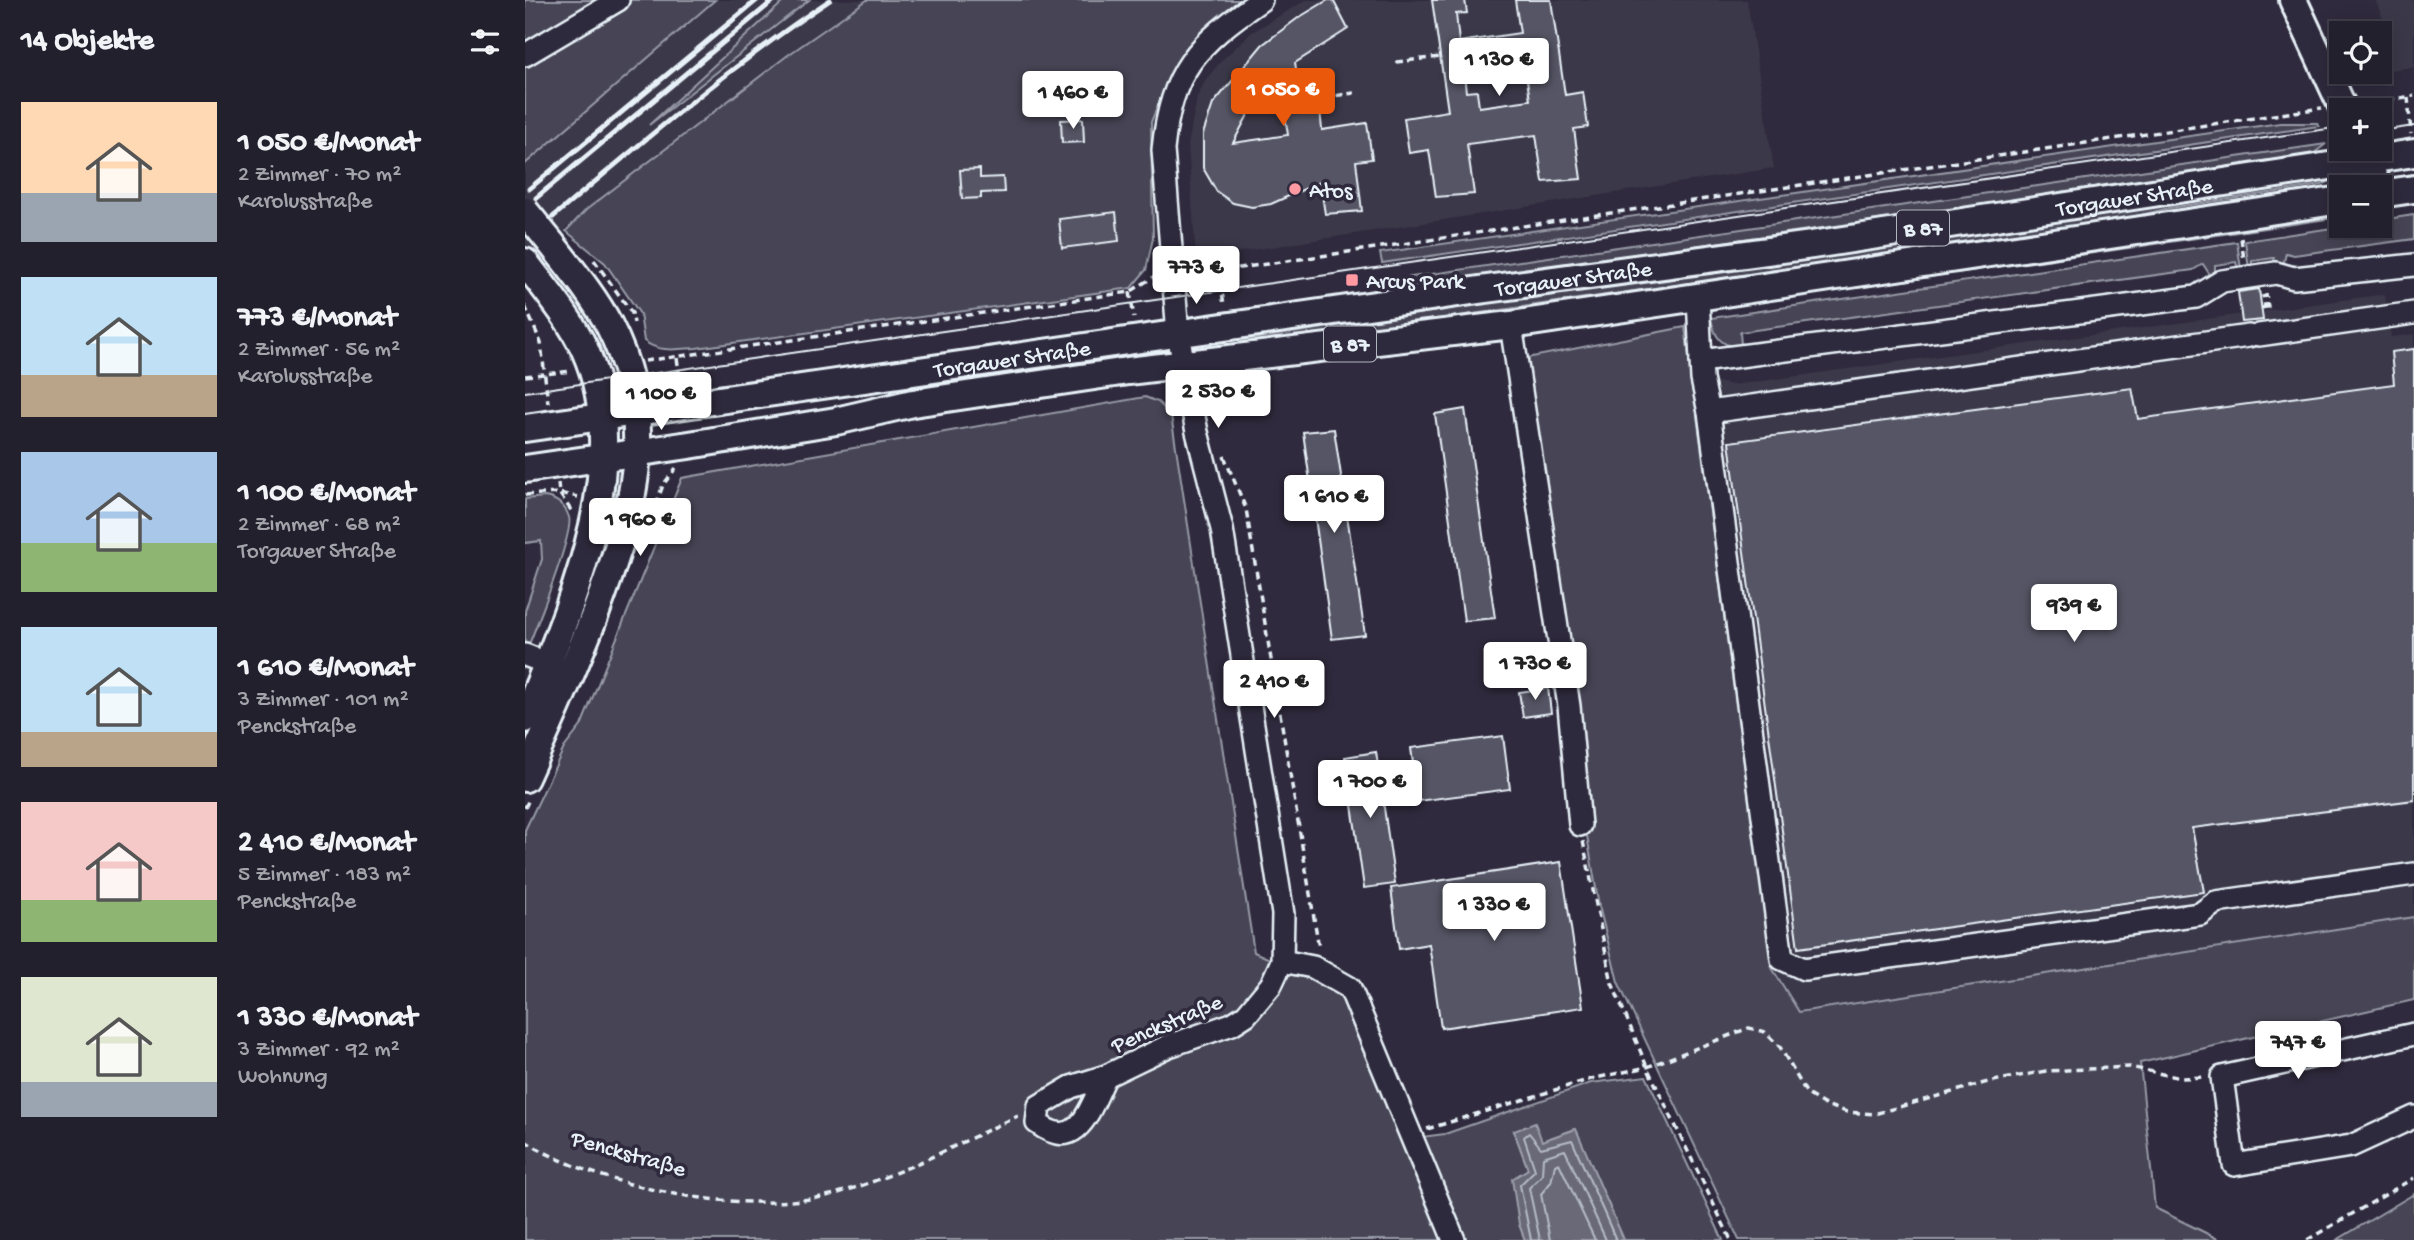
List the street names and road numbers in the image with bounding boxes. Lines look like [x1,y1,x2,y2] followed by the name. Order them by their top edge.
[2053,174,2216,225] street label: Torgauer Straße
[1897,210,1949,246] road number: B 87
[1492,257,1655,305] street label: Torgauer Straße
[1324,326,1376,362] road number: B 87
[930,336,1094,386] street label: Torgauer Straße
[1107,989,1228,1061] street label: Penckstraße
[567,1126,690,1185] street label: Penckstraße

